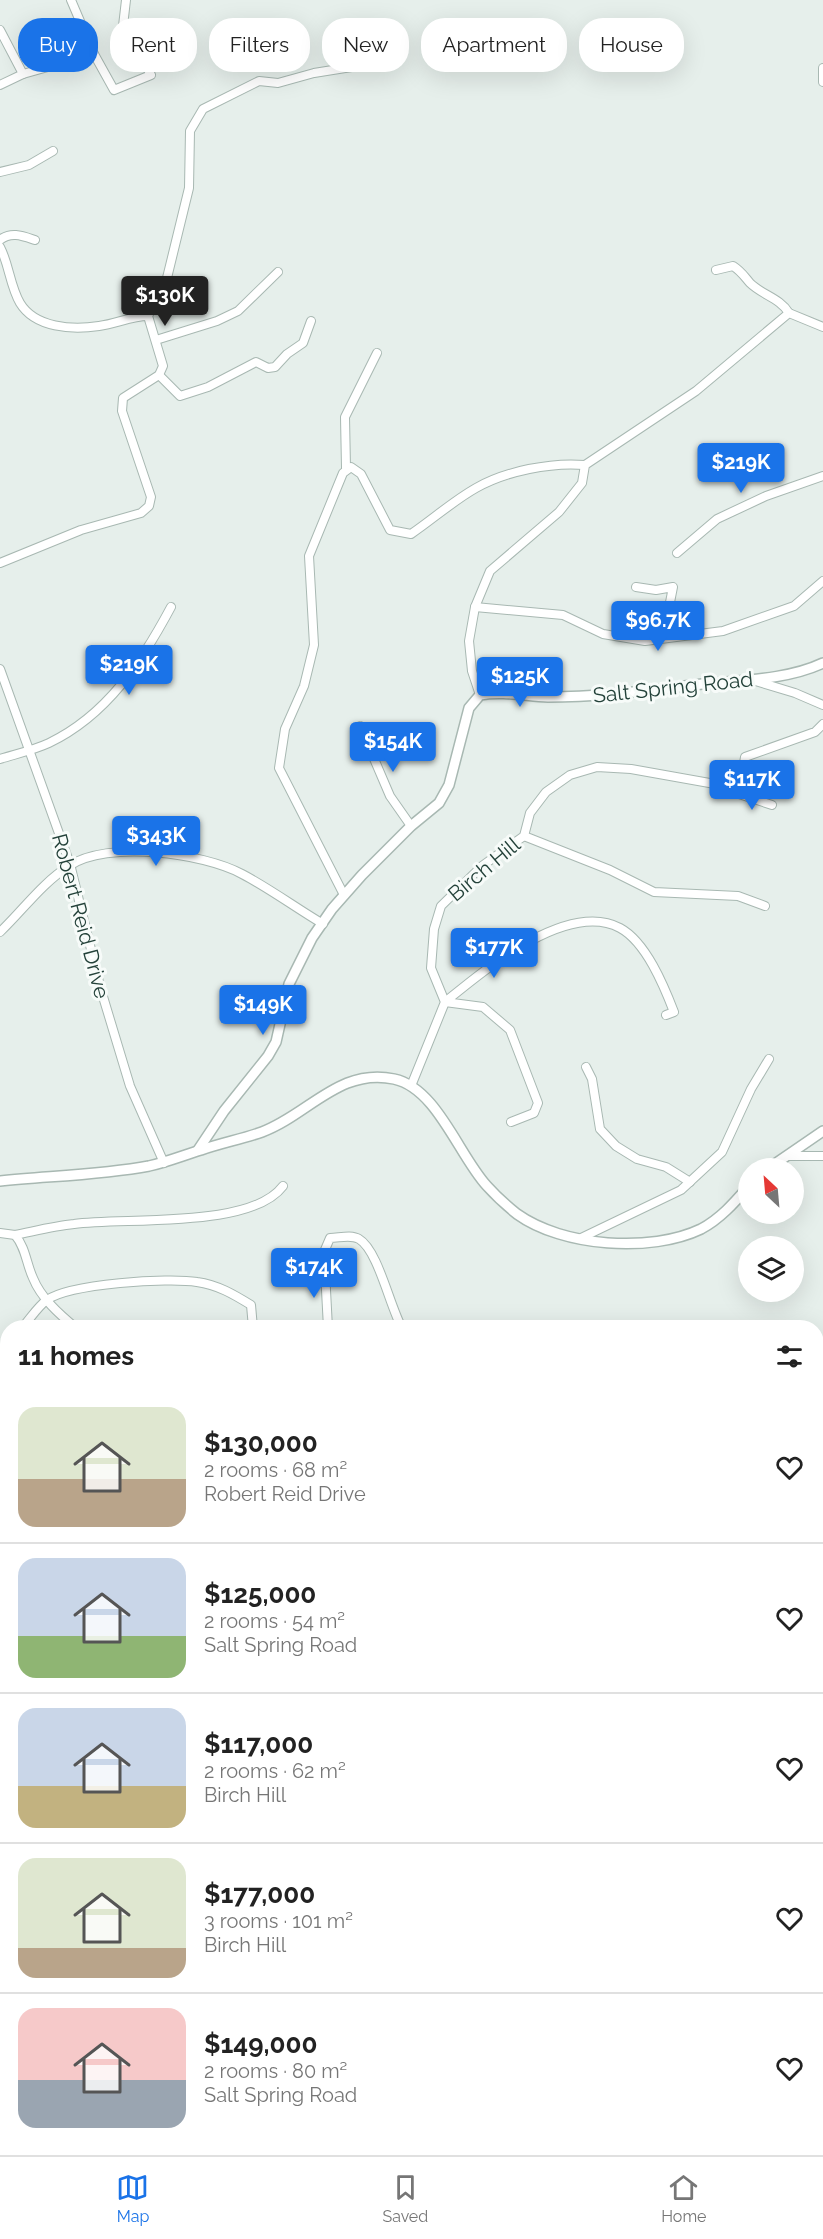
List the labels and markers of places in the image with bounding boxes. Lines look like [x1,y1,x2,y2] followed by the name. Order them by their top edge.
[123,276,207,327] pin: $130K
[699,443,783,494] pin: $219K
[609,601,707,652] pin: $96.7K
[87,645,171,696] pin: $219K
[478,657,562,708] pin: $125K
[351,722,435,773] pin: $154K
[710,760,794,811] pin: $117K
[114,816,198,867] pin: $343K
[452,928,536,979] pin: $177K
[221,985,305,1036] pin: $149K
[272,1248,356,1299] pin: $174K

